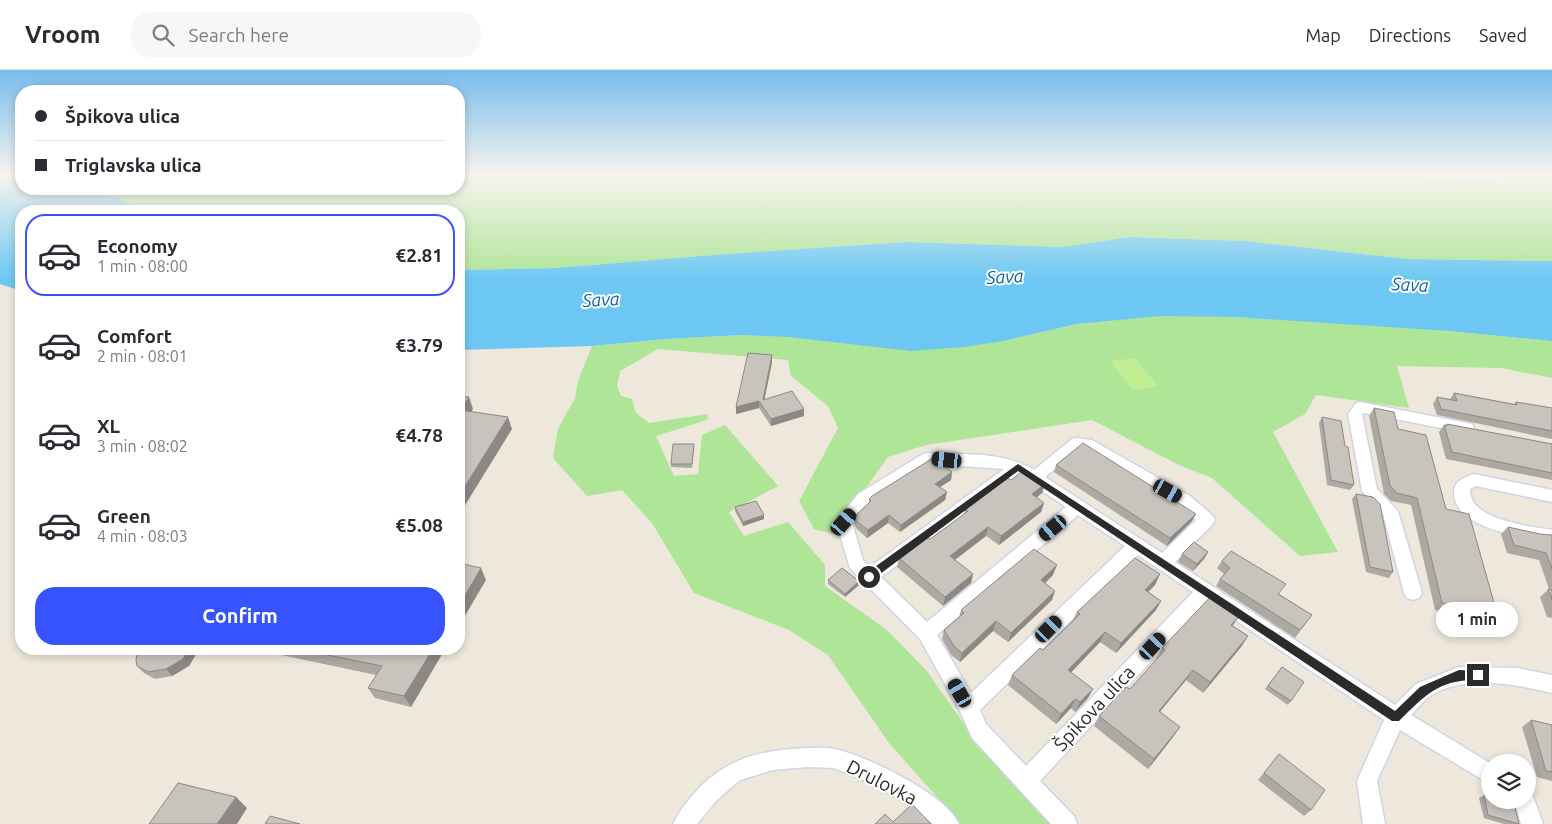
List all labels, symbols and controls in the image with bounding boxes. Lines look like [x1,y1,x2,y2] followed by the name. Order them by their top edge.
[131,12,481,57] search box
[25,21,101,48] text: Vroom
[149,21,177,49] icon: search
[189,24,289,46] text: Search here
[1305,25,1341,45] text: Map
[1369,25,1451,45] text: Directions
[1479,25,1527,45] text: Saved
[65,105,180,127] text: Špikova ulica
[65,154,202,176] text: Triglavska ulica
[37,233,82,278] icon: car
[97,235,178,257] text: Economy
[395,244,443,266] text: €2.81
[97,257,188,275] text: 1 min · 08:00
[985,265,1024,287] water label: Sava
[1390,273,1429,295] water label: Sava
[581,288,620,310] water label: Sava
[37,323,82,368] icon: car
[97,325,172,347] text: Comfort
[395,334,443,356] text: €3.79
[97,347,188,365] text: 2 min · 08:01
[37,413,82,458] icon: car
[97,415,120,437] text: XL
[395,424,443,446] text: €4.78
[97,437,188,455] text: 3 min · 08:02
[931,451,962,469] car
[1151,477,1184,505] car
[37,503,82,548] icon: car
[97,505,151,527] text: Green
[828,506,859,538] car
[1036,513,1069,543] car
[395,514,443,536] text: €5.08
[97,527,188,545] text: 4 min · 08:03
[858,566,880,588] route start
[35,587,445,645] button: Confirm
[1437,602,1519,638] callout: 1 min
[1457,610,1497,628] text: 1 min
[1033,613,1064,645] car
[1137,630,1168,662] car
[1049,661,1139,755] street label: Špikova ulica
[1467,664,1489,686] route end
[946,676,973,710] car
[1481,754,1536,809] map controls
[1481,754,1536,809] button: layers
[843,755,921,809] street label: Drulovka

